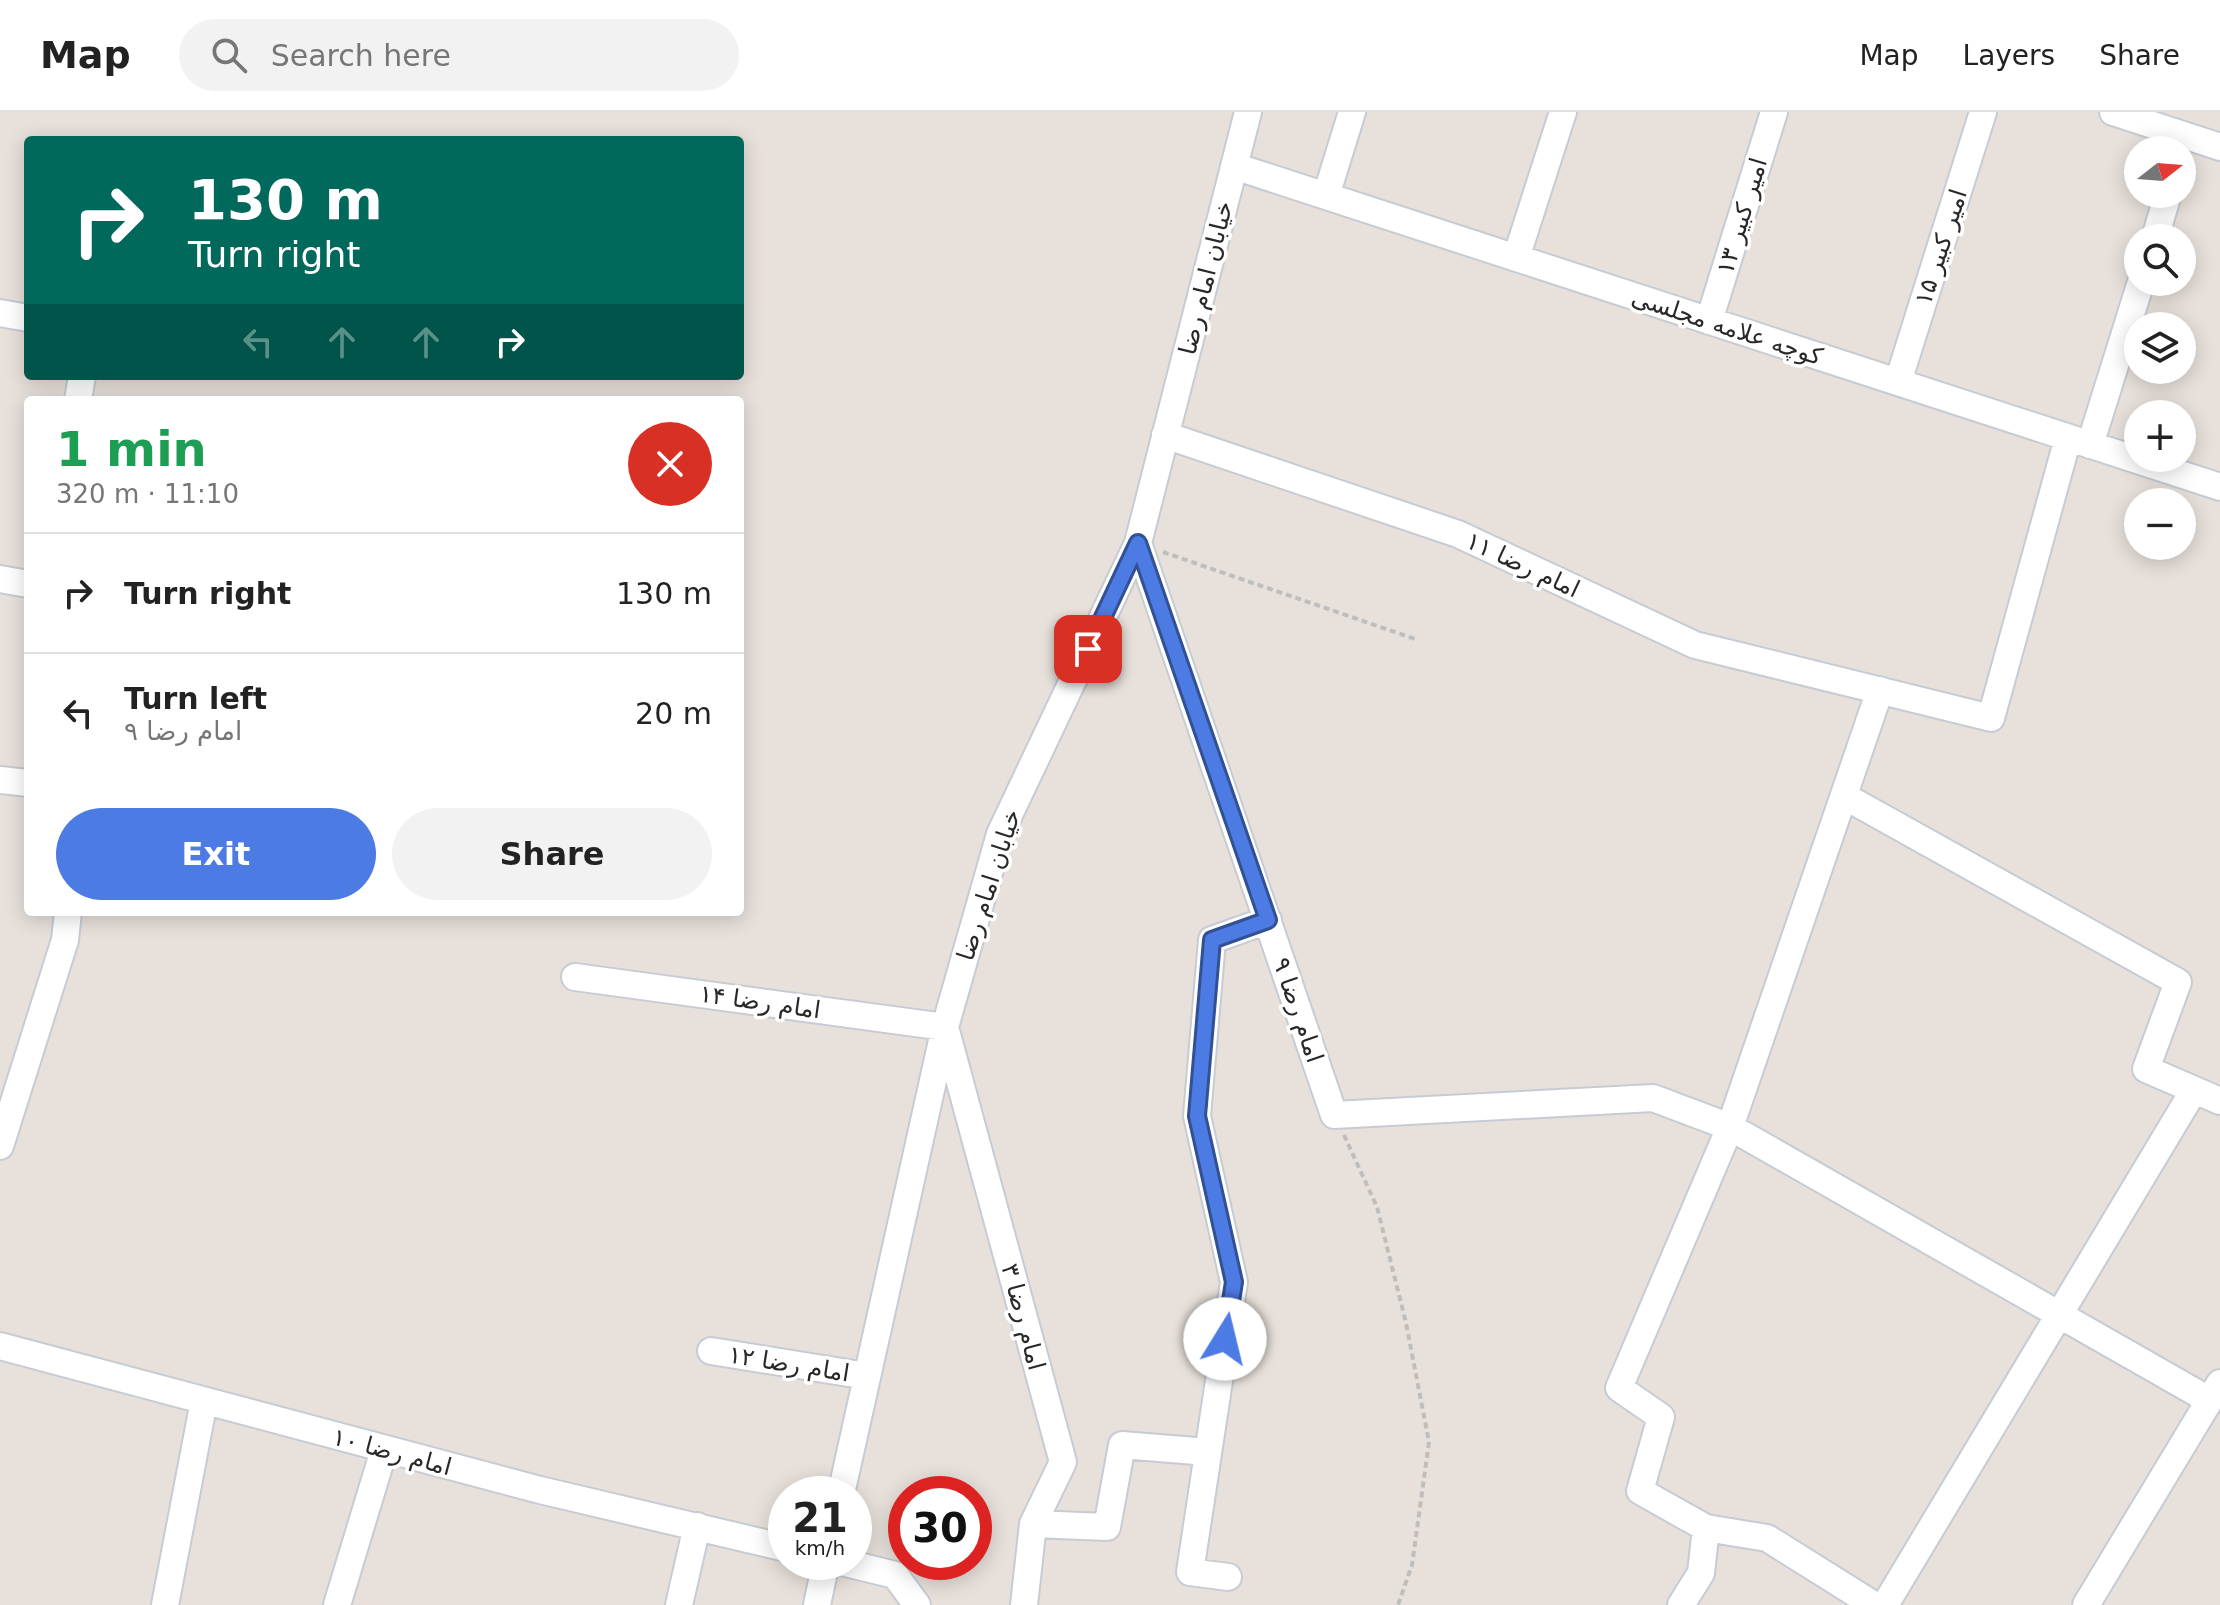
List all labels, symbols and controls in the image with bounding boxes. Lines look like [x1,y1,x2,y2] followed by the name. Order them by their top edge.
[179,19,739,91] search box
[40,33,131,77] text: Map
[207,33,251,77] icon: search
[271,38,451,73] text: Search here
[1859,39,1919,72] text: Map
[1963,39,2055,72] text: Layers
[2099,39,2180,72] text: Share
[2124,136,2196,208] north arrow
[2124,136,2196,560] map controls
[1711,154,1773,278] street label: امیر کبیر ۱۳
[188,167,383,232] text: 130 m
[56,168,160,272] icon: right
[1909,186,1973,308] street label: امیر کبیر ۱۵
[1173,198,1239,358] street label: خیابان امام رضا
[2124,224,2196,296] button: search
[188,234,360,275] text: Turn right
[1628,283,1826,371] street label: کوچه علامه مجلسی
[2124,312,2196,384] button: layers
[236,320,280,364] icon: left
[320,320,364,364] icon: ahead
[404,320,448,364] icon: ahead
[488,320,532,364] icon: right
[2124,400,2196,472] button: +
[56,421,207,477] text: 1 min
[628,422,712,506] button: close
[56,479,239,509] text: 320 m · 11:10
[2124,488,2196,560] button: −
[1462,527,1584,603] street label: امام رضا ۱۱
[56,571,100,615] icon: right
[124,576,291,611] text: Turn right
[616,576,712,611] text: 130 m
[1054,615,1122,683] pin
[1066,627,1110,671] icon: arrive
[124,681,267,716] text: Turn left
[56,691,100,735] icon: left
[635,696,712,731] text: 20 m
[124,716,242,746] text: امام رضا ۹
[951,806,1027,964] street label: خیابان امام رضا
[56,808,376,900] button: Exit
[392,808,712,900] button: Share
[1267,954,1329,1066] street label: امام رضا ۹
[698,980,822,1024] street label: امام رضا ۱۴
[995,1261,1051,1373] street label: امام رضا ۳
[1183,1297,1267,1381] position arrow
[727,1341,851,1387] street label: امام رضا ۱۲
[329,1423,455,1481] street label: امام رضا ۱۰
[888,1476,992,1580] speed limit sign: 30
[792,1495,848,1541] text: 21
[795,1536,845,1560] text: km/h

